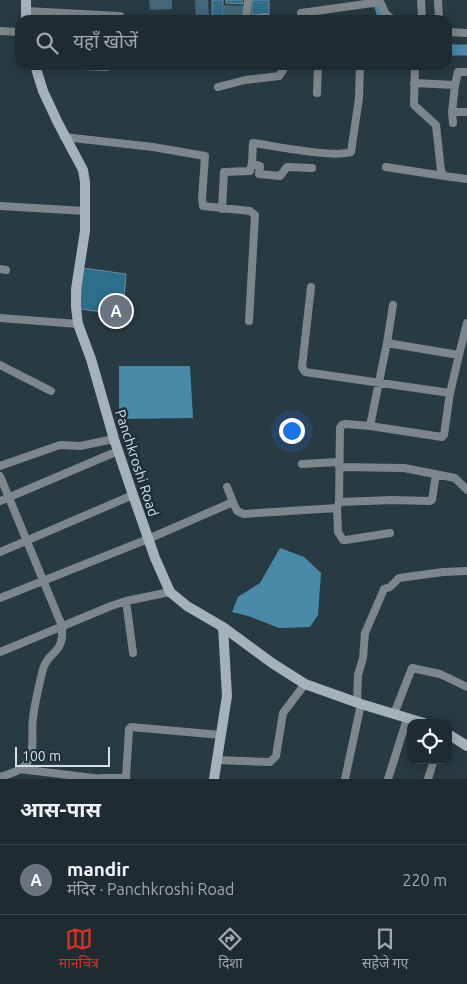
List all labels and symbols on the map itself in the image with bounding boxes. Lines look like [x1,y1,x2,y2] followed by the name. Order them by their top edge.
[100,292,132,330] pin: A
[112,408,162,518] street label: Panchkroshi Road
[279,418,305,444] your location
[15,744,110,767] scale bar

